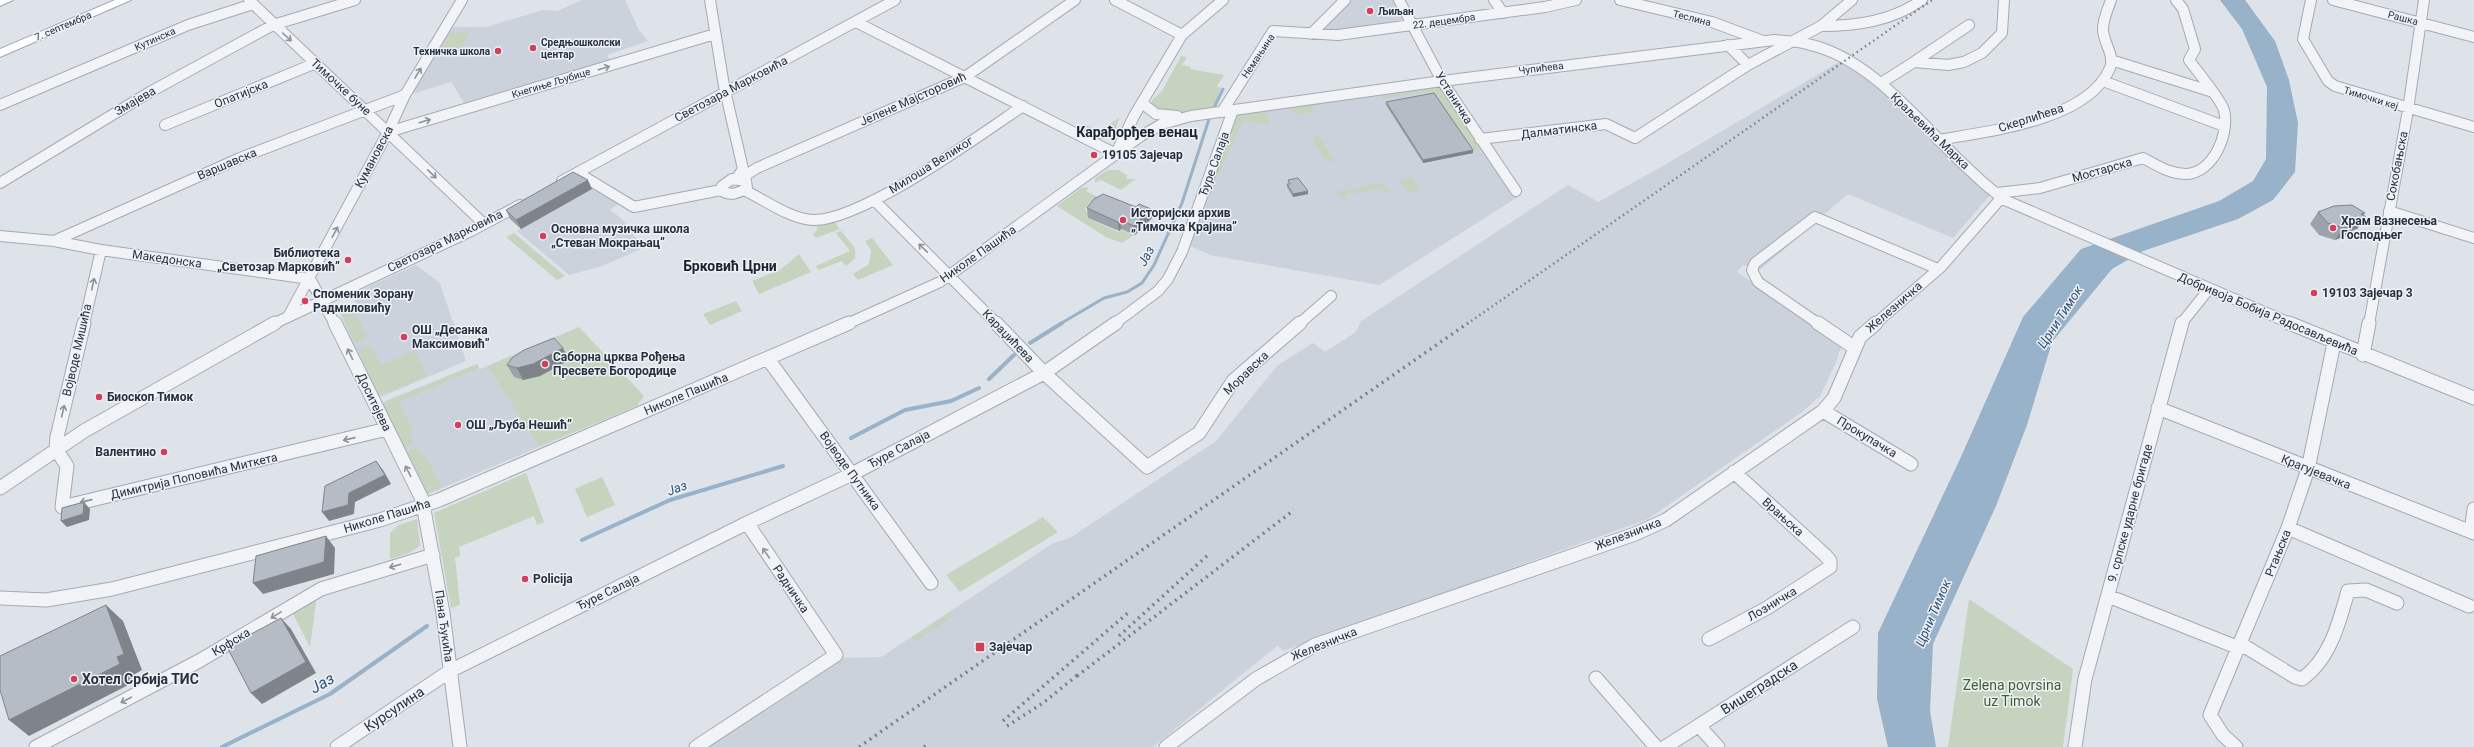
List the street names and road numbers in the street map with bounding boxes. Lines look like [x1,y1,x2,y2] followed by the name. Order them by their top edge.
[1672,8,1712,28] street label: Теслина
[33,9,93,43] street label: 7. септембра
[2387,9,2419,27] street label: Рашка
[1412,11,1476,31] street label: 22. децембра
[133,25,177,53] street label: Кутинска
[1239,32,1277,80] street label: Немањина
[672,53,790,125] street label: Светозара Марковића
[308,56,374,118] street label: Тимочке буне
[1518,60,1564,76] street label: Чупићева
[510,66,592,100] street label: Кнегиње Љубице
[858,69,968,129] street label: Јелене Мајсторовић
[1432,69,1476,127] street label: Устаничка
[212,77,270,111] street label: Опатијска
[112,84,158,118] street label: Змајева
[2342,84,2400,112] street label: Тимочки кеј
[1888,90,1972,172] street label: Краљевића Марка
[1997,101,2065,135] street label: Скерлићева
[1520,118,1598,142] street label: Далматинска
[352,123,396,191] street label: Кумановска
[1196,130,1232,198] street label: Ђуре Салаја
[2383,130,2411,202] street label: Сокобањска
[886,134,976,196] street label: Милоша Великог
[195,145,259,183] street label: Варшавска
[2070,155,2134,185] street label: Мостарска
[385,207,505,275] street label: Светозара Марковића
[937,222,1019,286] street label: Николе Пашића
[131,247,203,271] street label: Македонска
[2176,270,2360,358] street label: Добривоја Бобија Радосављевића
[1863,279,1925,335] street label: Железничка
[60,302,94,398] street label: Војводе Мишића
[979,307,1037,365] street label: Караџићева
[1221,348,1271,398] street label: Моравска
[354,370,394,434] street label: Доситејева
[642,370,730,418] street label: Николе Пашића
[1835,414,1899,460] street label: Прокупачка
[866,427,932,471] street label: Ђуре Салаја
[817,429,883,513] street label: Војводе Путника
[2105,442,2155,584] street label: 9. српске ударне бригаде
[109,450,279,502] street label: Димитрија Поповића Миткета
[2279,452,2353,492] street label: Крагујевачка
[1760,495,1806,539] street label: Врањска
[342,496,432,536] street label: Николе Пашића
[1593,515,1663,553] street label: Железничка
[2262,527,2294,579] street label: Ртањска
[770,562,812,616] street label: Радничка
[574,571,642,613] street label: Ђуре Салаја
[1745,584,1799,624] street label: Лозничка
[432,589,456,663] street label: Пана Ђукића
[1289,624,1359,664] street label: Железничка
[209,625,253,659] street label: Крфска
[1718,656,1800,718] street label: Вишеградска
[361,683,427,735] street label: Курсулина

